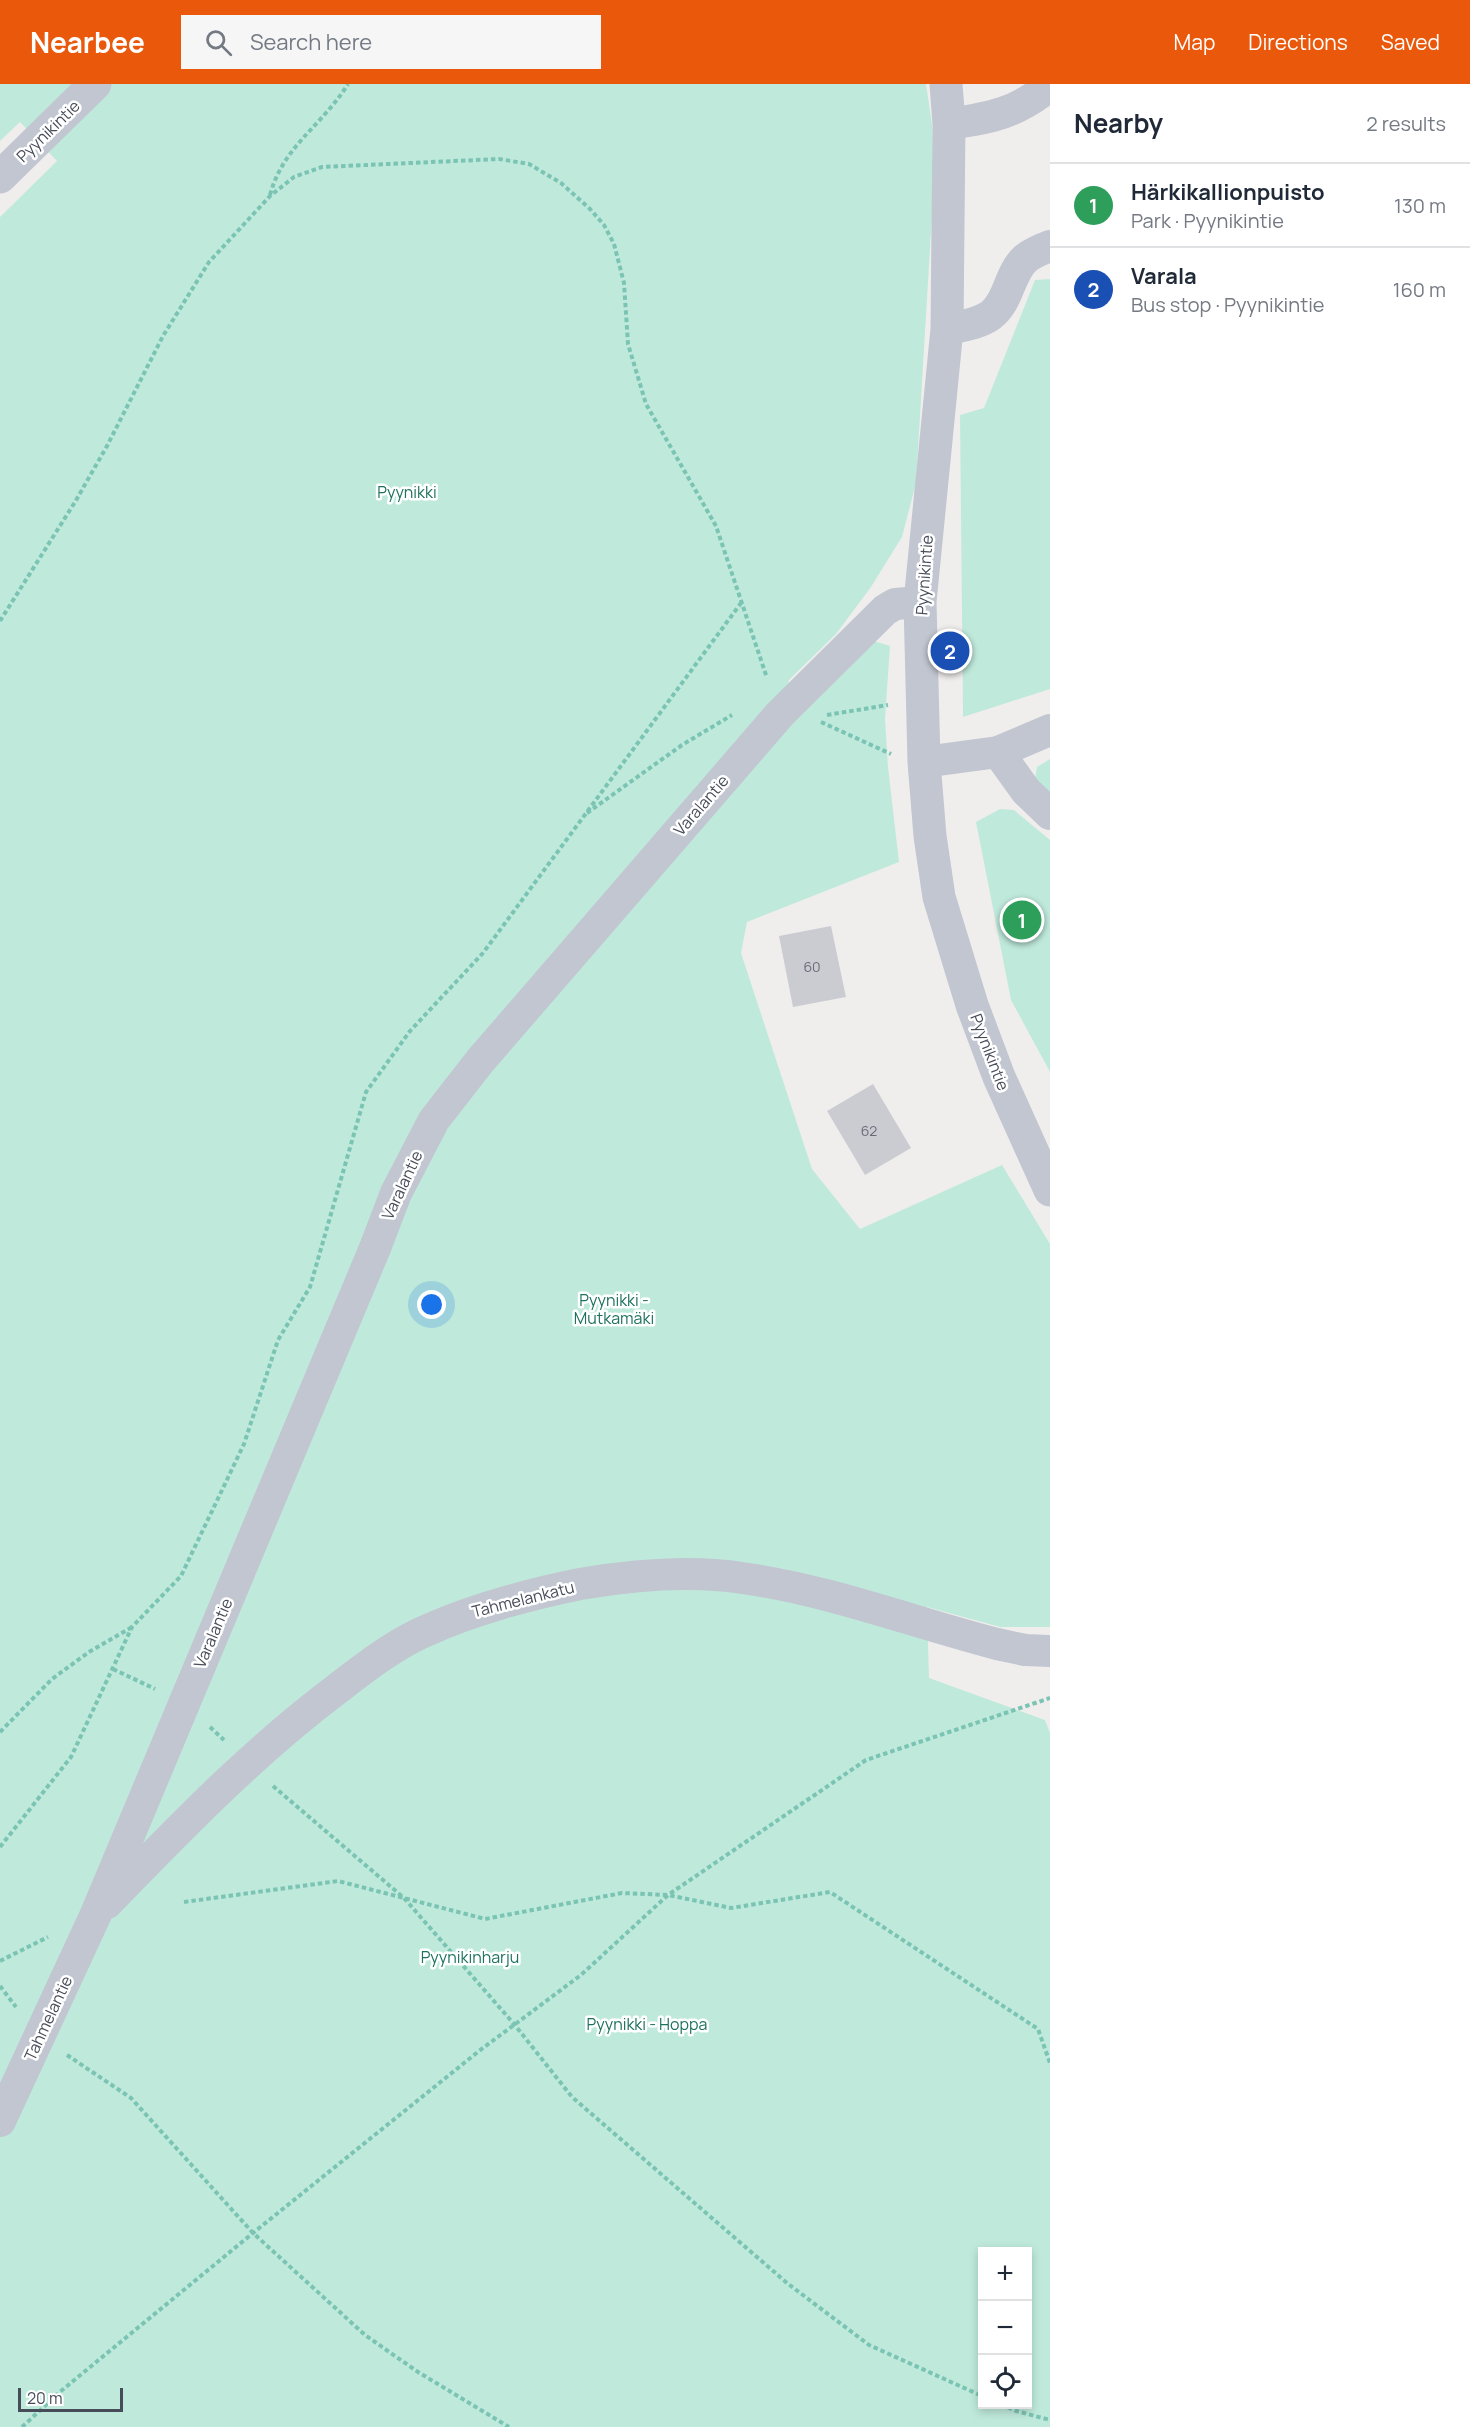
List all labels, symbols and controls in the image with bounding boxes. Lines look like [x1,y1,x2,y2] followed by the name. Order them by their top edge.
[181,15,601,69] search box
[30,23,145,61] text: Nearbee
[202,26,235,59] icon: search
[250,27,372,57] text: Search here
[1174,28,1215,56] text: Map
[1248,28,1348,56] text: Directions
[1381,28,1440,56] text: Saved
[11,95,85,167] street label: Pyynikintie
[1074,105,1163,141] text: Nearby
[1366,110,1446,137] text: 2 results
[1131,177,1325,207] text: Härkikallionpuisto
[1089,192,1098,219] text: 1
[1394,192,1446,219] text: 130 m
[1131,207,1284,234] text: Park · Pyynikintie
[1131,261,1197,291] text: Varala
[1088,276,1099,303] text: 2
[1393,276,1446,303] text: 160 m
[1131,291,1325,318] text: Bus stop · Pyynikintie
[377,481,437,503] park label: Pyynikki
[910,534,938,616] street label: Pyynikintie
[930,628,970,674] pin: 2
[668,770,734,840] street label: Varalantie
[1002,898,1042,942] pin: 1
[803,957,821,976] house number: 60
[965,1010,1015,1094] street label: Pyynikintie
[861,1121,877,1140] house number: 62
[376,1147,428,1223] street label: Varalantie
[574,1289,654,1329] park label: Pyynikki - Mutkamäki
[417,1290,446,1319] your location
[470,1576,576,1622] street label: Tahmelankatu
[188,1595,238,1671] street label: Varalantie
[421,1946,519,1968] park label: Pyynikinharju
[19,1972,77,2064] street label: Tahmelantie
[587,2013,707,2035] park label: Pyynikki - Hoppa
[978,2247,1032,2409] map controls
[978,2247,1032,2301] button: +
[978,2301,1032,2355] button: −
[978,2355,1032,2409] button: locate
[18,2385,123,2412] scale bar
[27,2387,63,2409] text: 20 m

